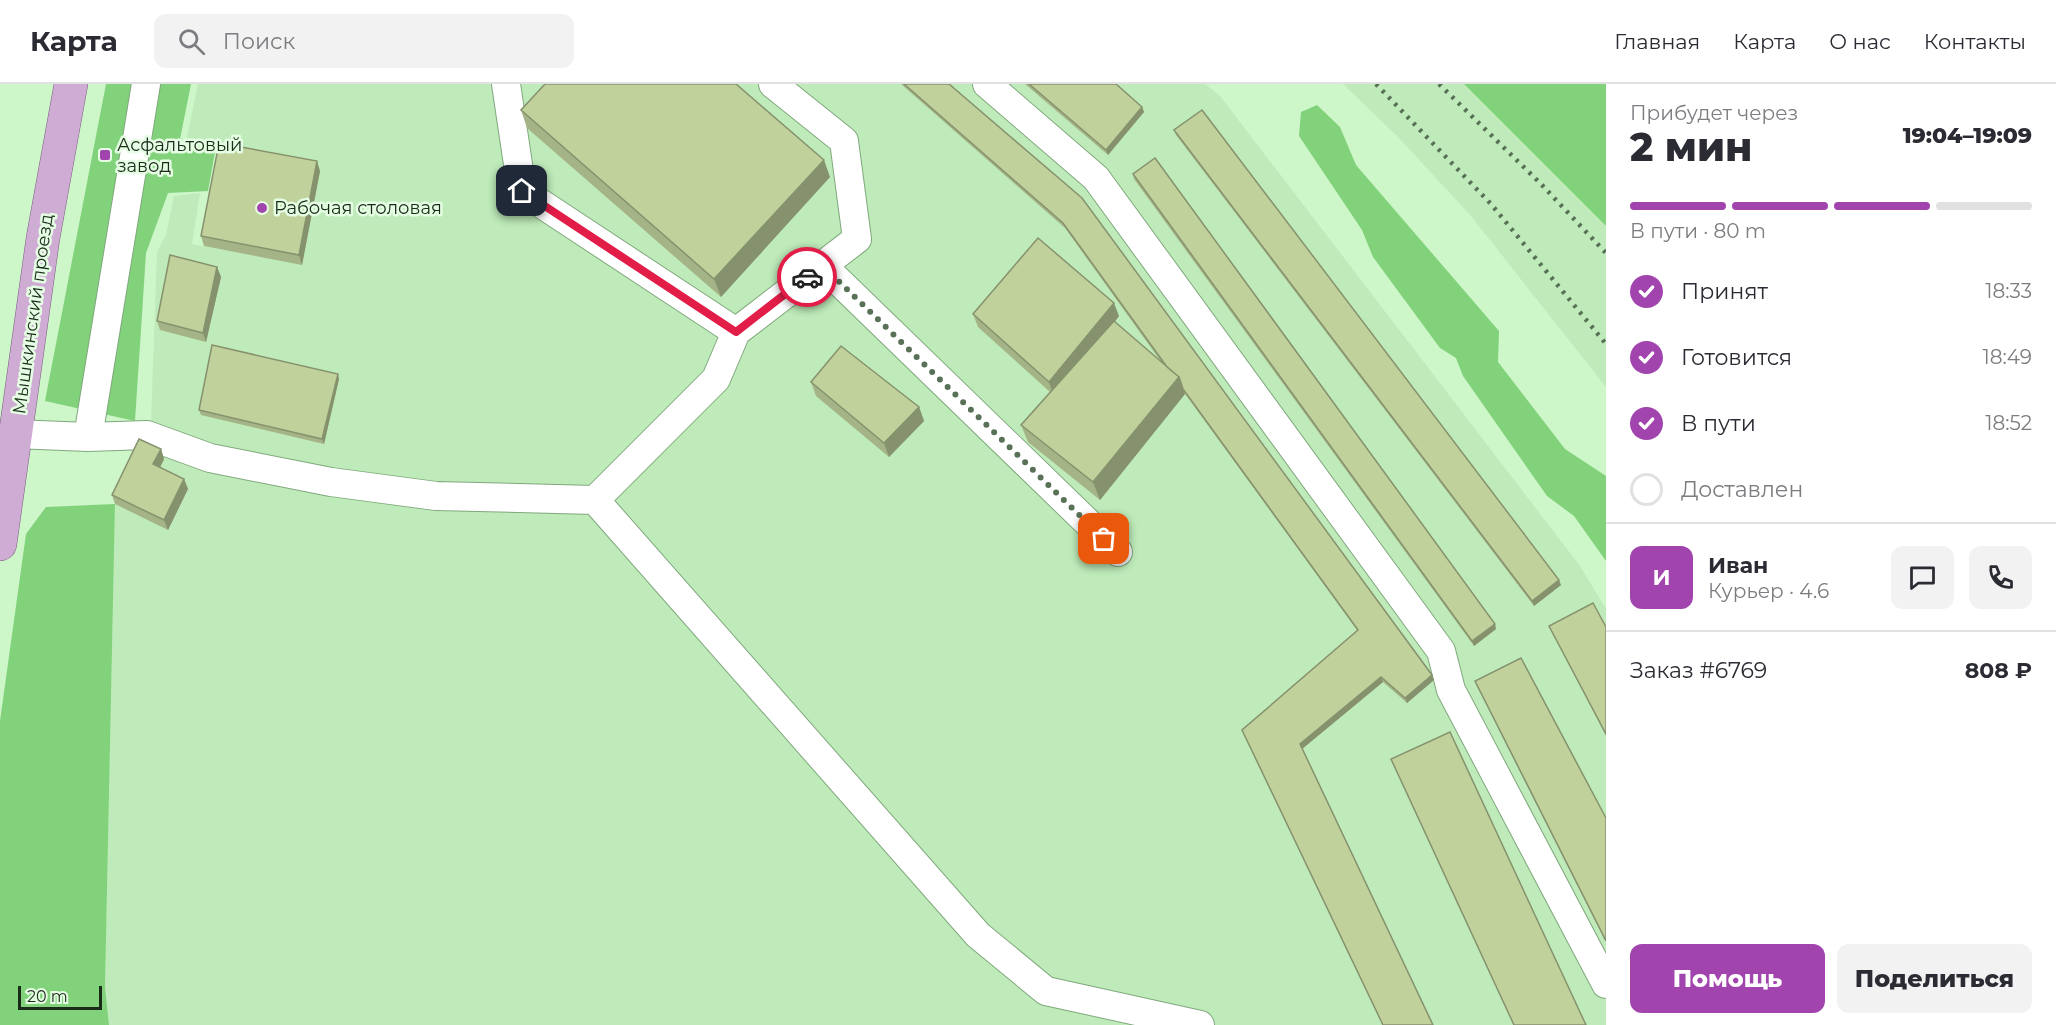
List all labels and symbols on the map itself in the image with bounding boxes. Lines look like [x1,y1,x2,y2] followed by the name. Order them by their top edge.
[117,134,242,177] place label: Асфальтовый завод
[98,148,112,162] marker: Асфальтовый завод
[496,165,547,216] pin
[274,197,442,219] place label: Рабочая столовая
[255,201,269,215] marker: Рабочая столовая
[8,212,58,415] street label: Мышкинский проезд
[777,247,837,307] courier
[1078,513,1129,564] pin
[18,983,102,1010] scale bar

